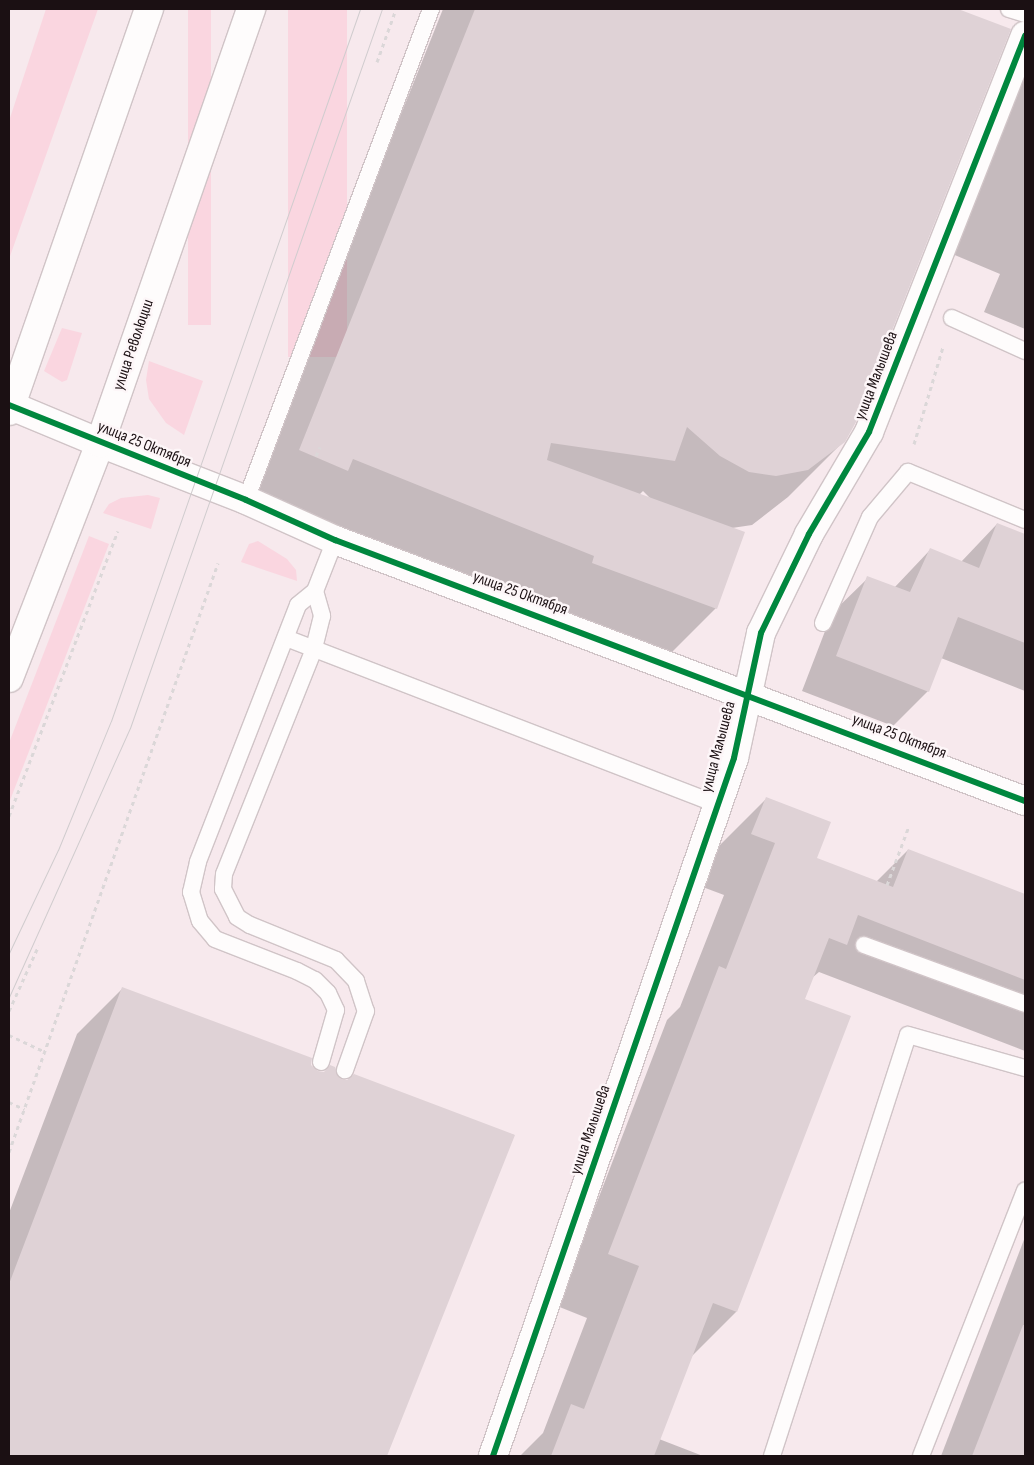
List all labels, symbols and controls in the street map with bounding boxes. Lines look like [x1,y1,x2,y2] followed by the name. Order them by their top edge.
[109,297,159,393] street label: улица Революции
[851,329,903,423] street label: улица Малышева
[94,417,194,473] street label: улица 25 Октября
[470,568,570,620] street label: улица 25 Октября
[698,699,740,795] street label: улица Малышева
[849,710,949,764] street label: улица 25 Октября
[567,1083,615,1177] street label: улица Малышева

